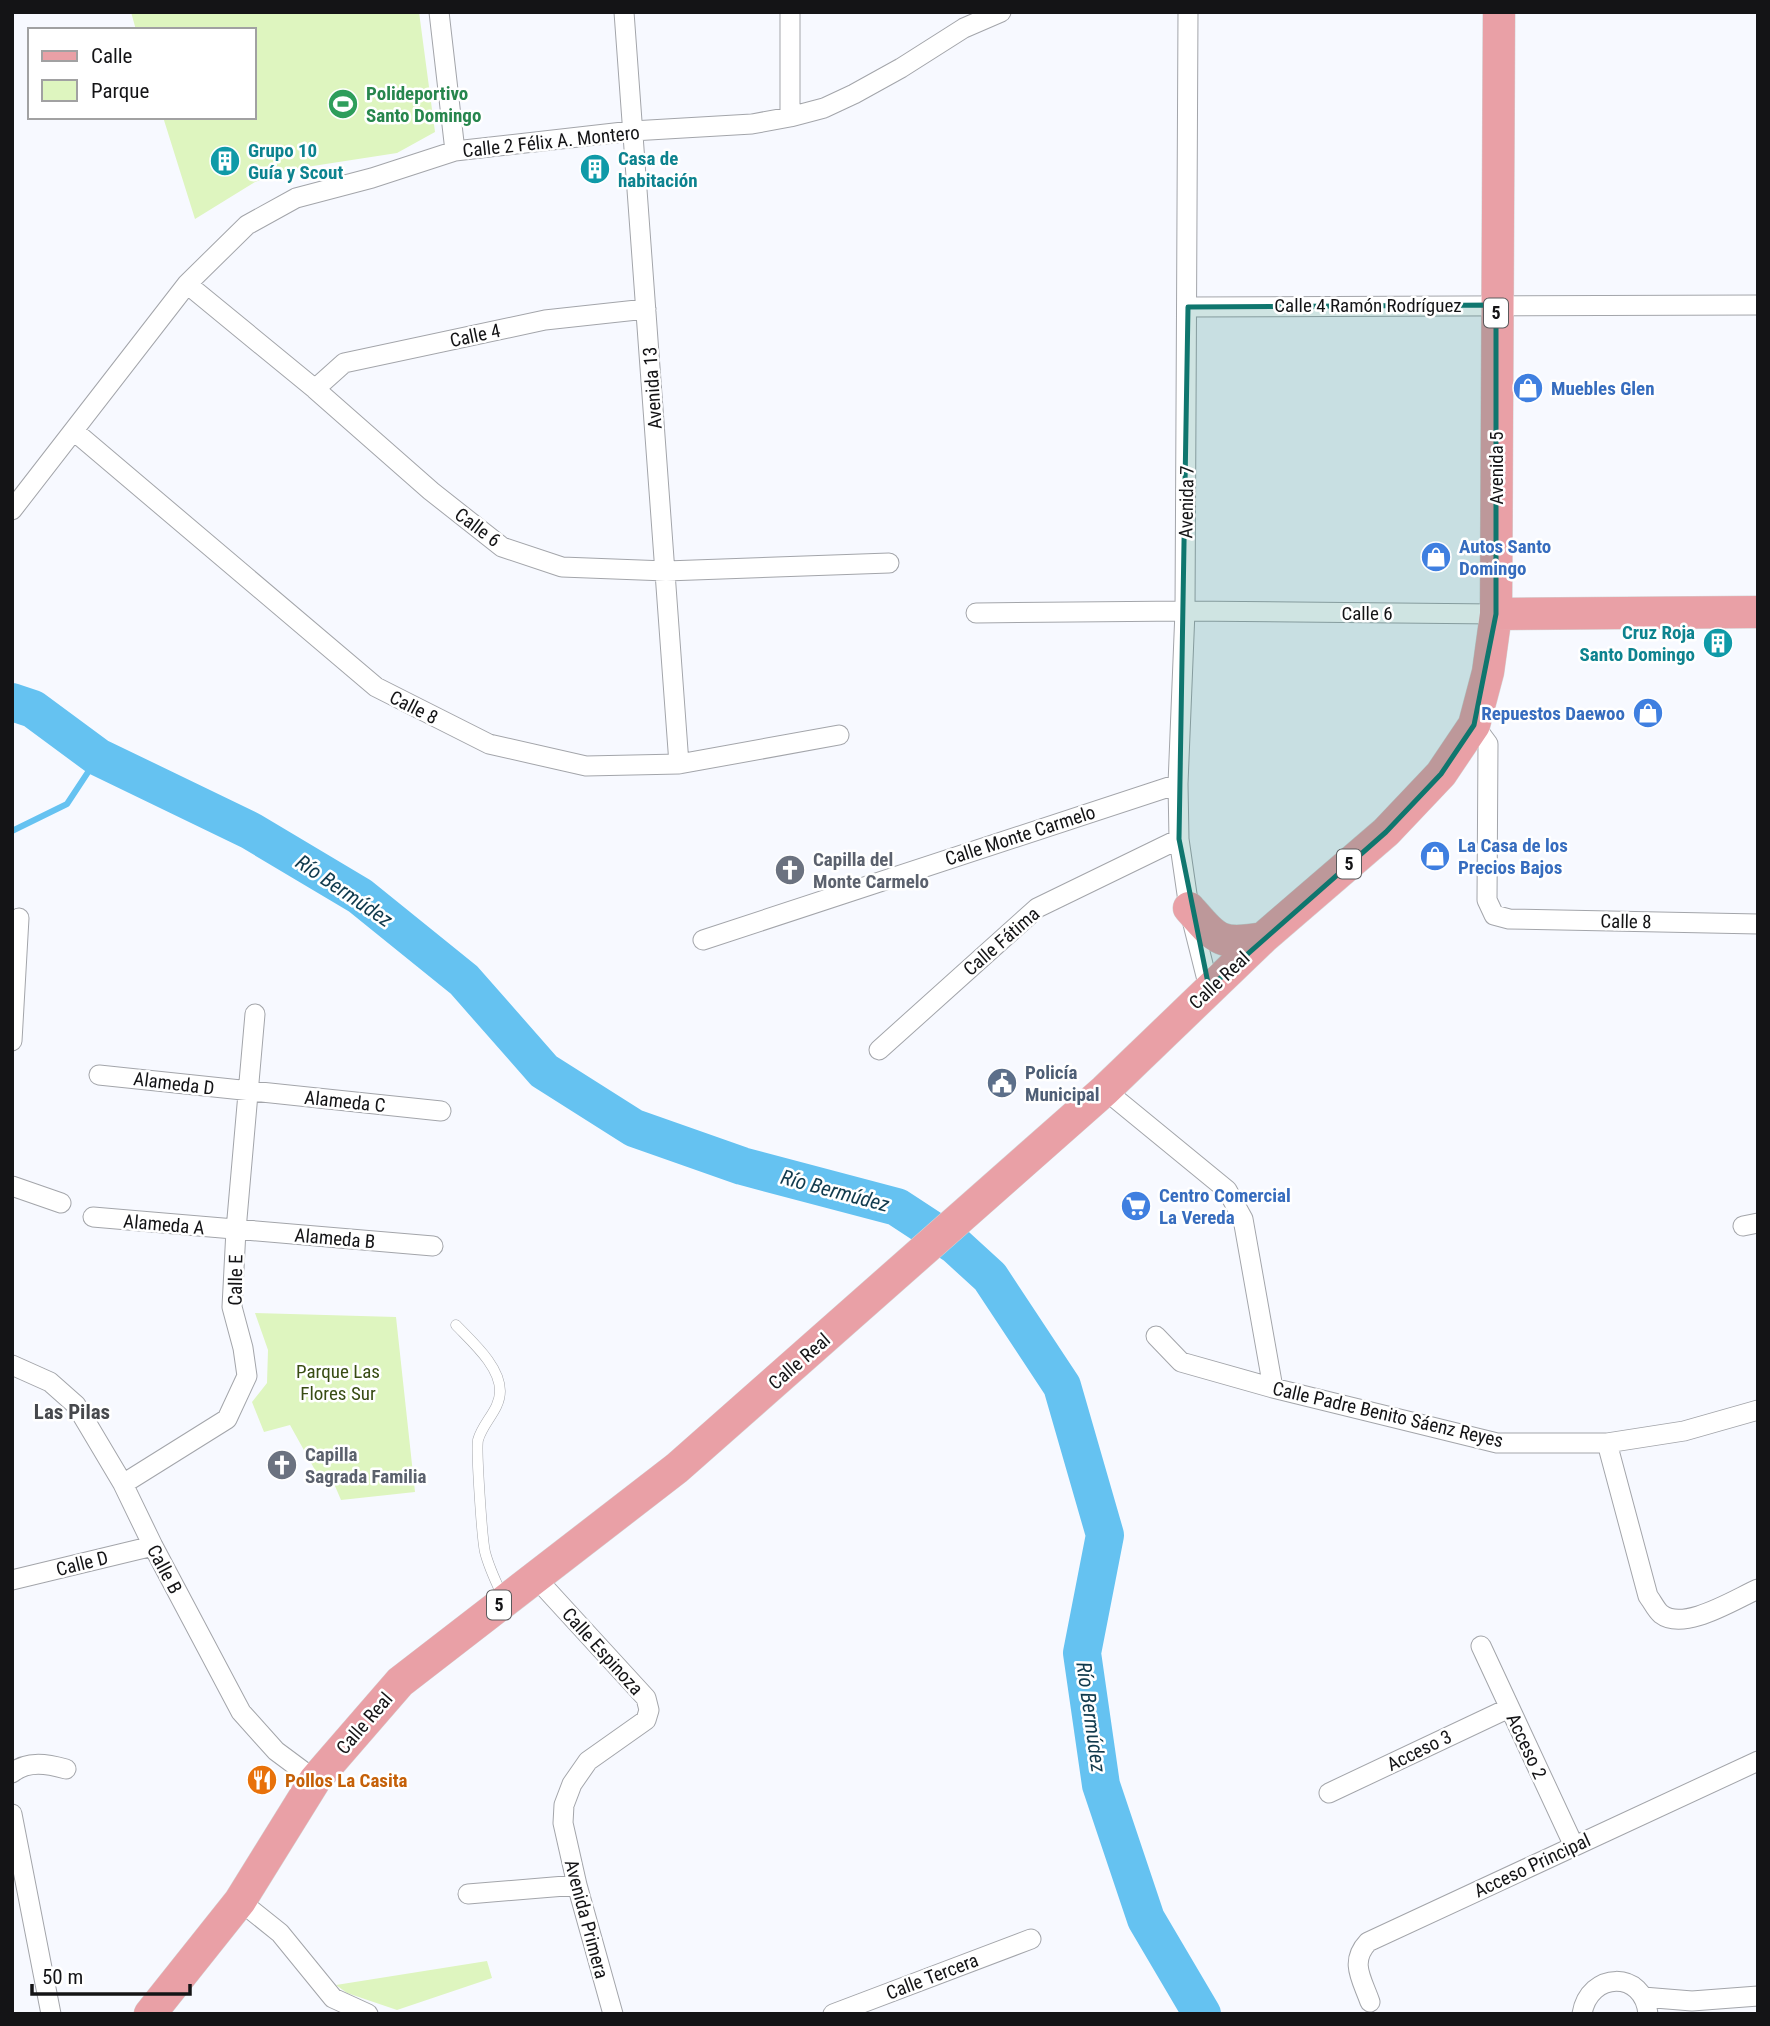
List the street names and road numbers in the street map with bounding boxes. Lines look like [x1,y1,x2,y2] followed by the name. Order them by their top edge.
[461,121,641,162] street label: Calle 2 Félix A. Montero
[1274,294,1462,317] street label: Calle 4 Ramón Rodríguez
[1484,298,1508,328] road number: 5
[448,319,503,352] street label: Calle 4
[638,346,667,430] street label: Avenida 13
[1485,431,1508,505] street label: Avenida 5
[1174,465,1199,539] street label: Avenida 7
[450,503,505,552] street label: Calle 6
[1341,602,1393,625] street label: Calle 6
[386,686,442,729] street label: Calle 8
[942,800,1098,871] street label: Calle Monte Carmelo
[1337,850,1361,878] road number: 5
[959,902,1044,981] street label: Calle Fátima
[1600,910,1652,933] street label: Calle 8
[1184,947,1254,1014] street label: Calle Real
[132,1067,216,1100] street label: Alameda D
[303,1086,387,1117] street label: Alameda C
[122,1209,206,1240] street label: Alameda A
[294,1224,376,1253] street label: Alameda B
[224,1254,247,1306] street label: Calle E
[764,1328,835,1394] street label: Calle Real
[1270,1377,1505,1452] street label: Calle Padre Benito Sáenz Reyes
[142,1541,187,1598] street label: Calle B
[54,1546,110,1581] street label: Calle D
[487,1590,511,1620] road number: 5
[557,1603,648,1700] street label: Calle Espinoza
[331,1688,397,1759] street label: Calle Real
[1501,1710,1552,1783] street label: Acceso 2
[1383,1725,1455,1776] street label: Acceso 3
[1470,1828,1594,1902] street label: Acceso Principal
[560,1857,613,1981] street label: Avenida Primera
[883,1948,982,2005] street label: Calle Tercera

